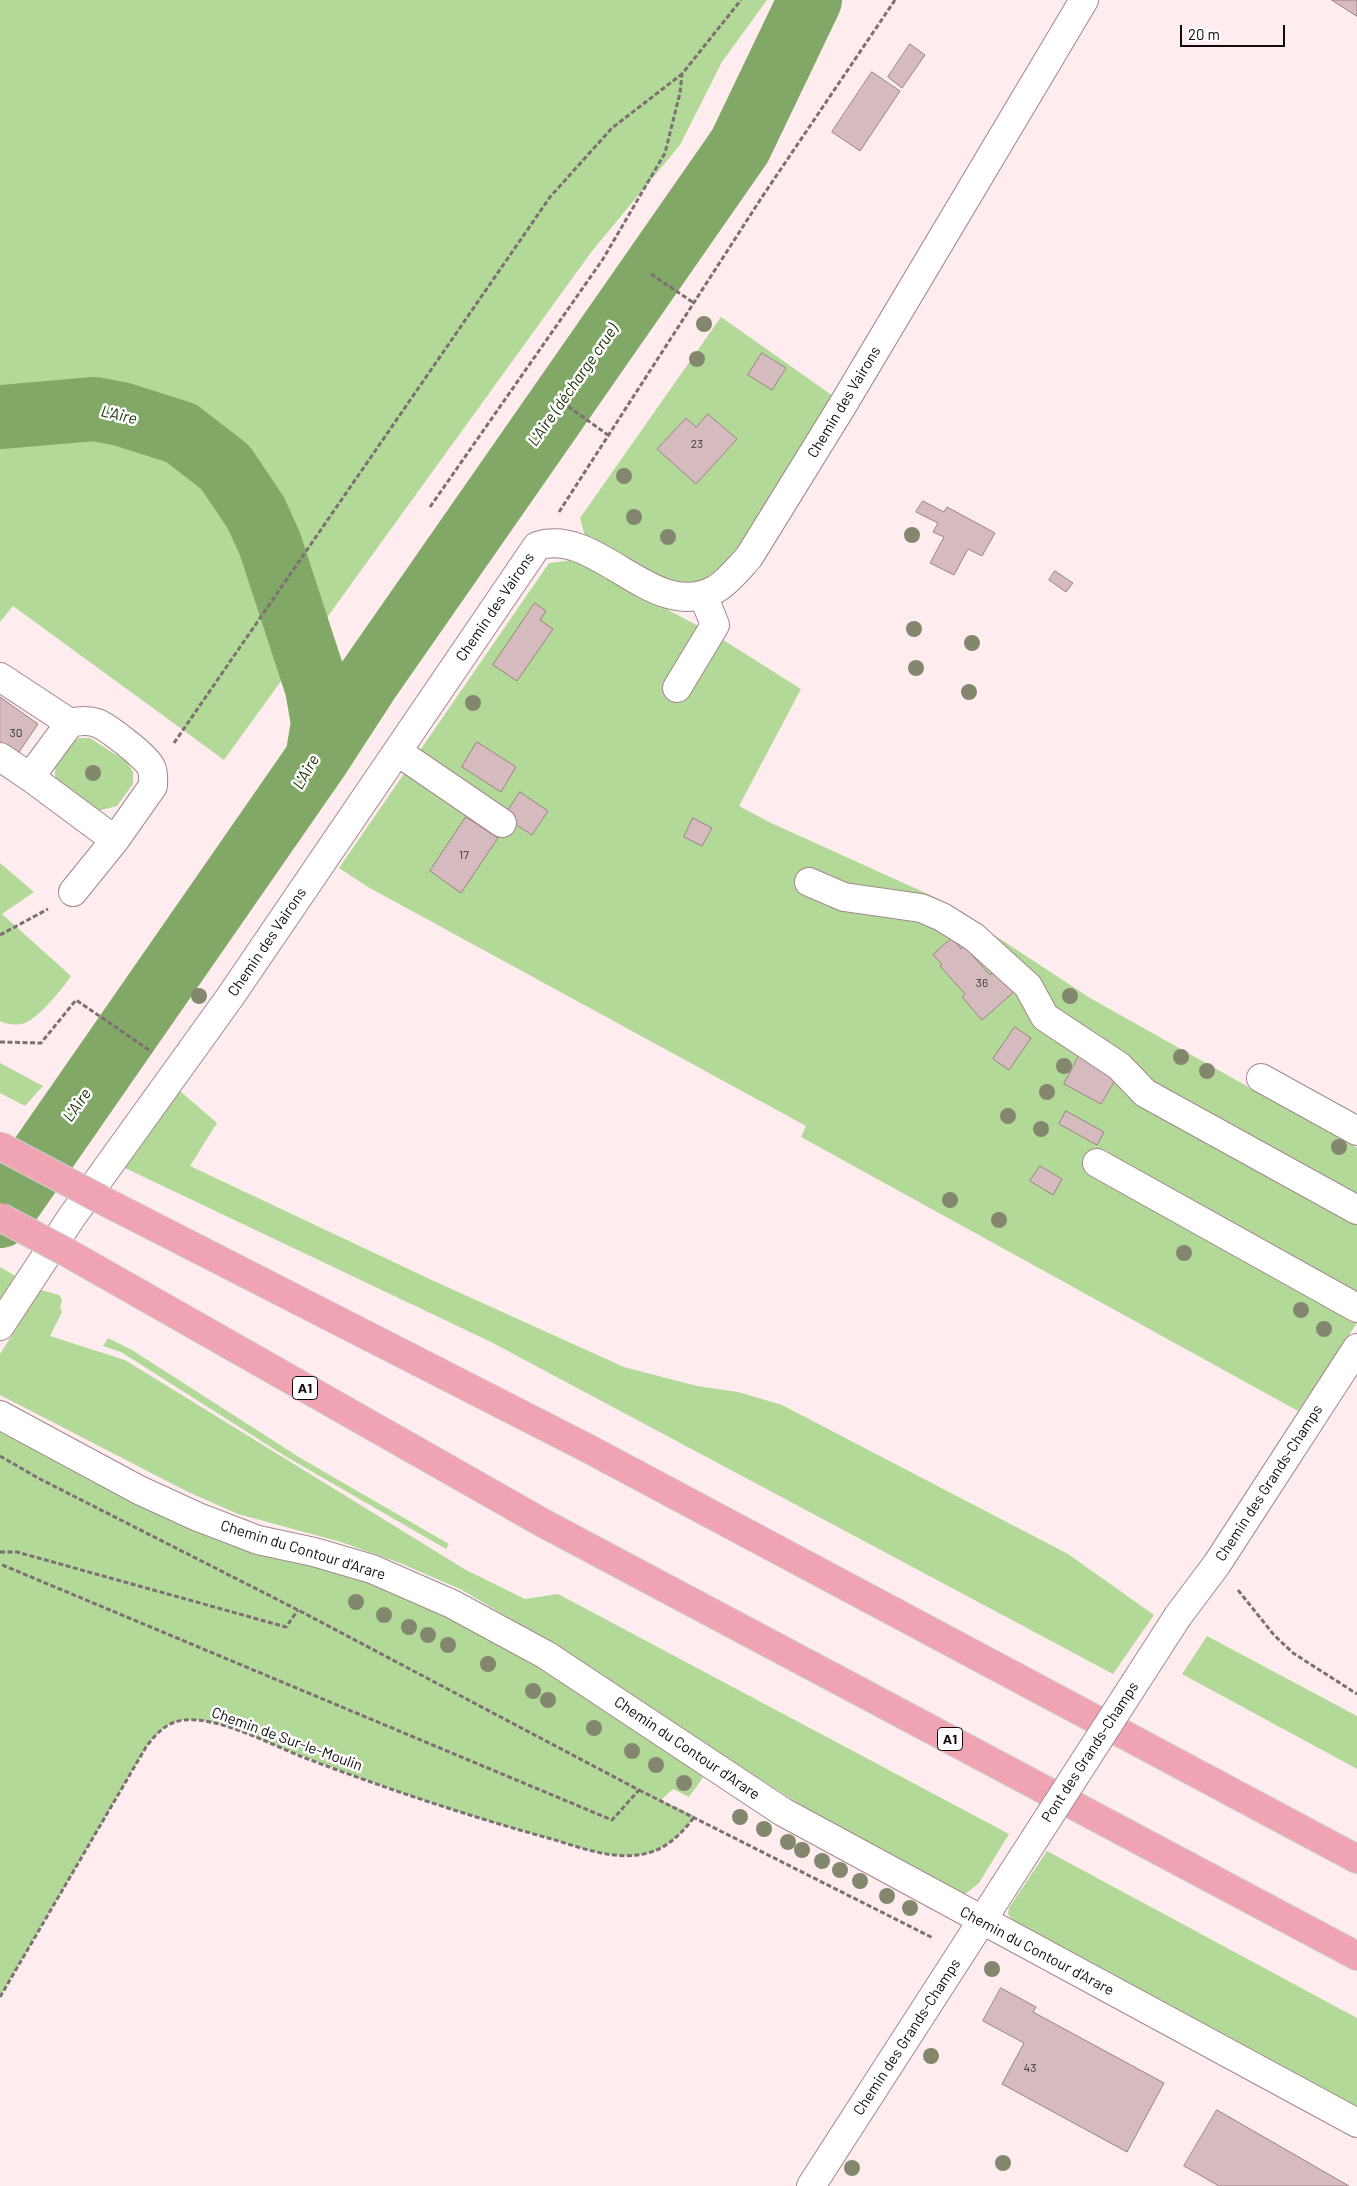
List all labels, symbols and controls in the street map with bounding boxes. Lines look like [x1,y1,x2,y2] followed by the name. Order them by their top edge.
[1182,15,1287,47] scale bar
[1188,25,1220,43] text: 20 m
[524,320,622,450] water label: L'Aire (décharge crue)
[804,343,884,461] street label: Chemin des Vairons
[99,402,139,428] water label: L'Aire
[691,437,703,451] house number: 23
[452,549,538,665] street label: Chemin des Vairons
[10,726,22,740] house number: 30
[289,751,323,793] water label: L'Aire
[459,848,469,862] house number: 17
[224,884,310,1000] street label: Chemin des Vairons
[976,976,988,990] house number: 36
[59,1085,95,1125] water label: L'Aire
[292,1376,318,1400] road number: A1
[1212,1401,1326,1565] street label: Chemin des Grands-Champs
[218,1516,388,1584] street label: Chemin du Contour d'Arare
[1038,1678,1142,1826] street label: Pont des Grands-Champs
[611,1693,763,1803] street label: Chemin du Contour d'Arare
[209,1703,365,1775] street label: Chemin de Sur-le-Moulin
[938,1728,962,1750] road number: A1
[957,1903,1117,1999] street label: Chemin du Contour d'Arare
[850,1955,964,2119] street label: Chemin des Grands-Champs
[1024,2061,1036,2075] house number: 43

